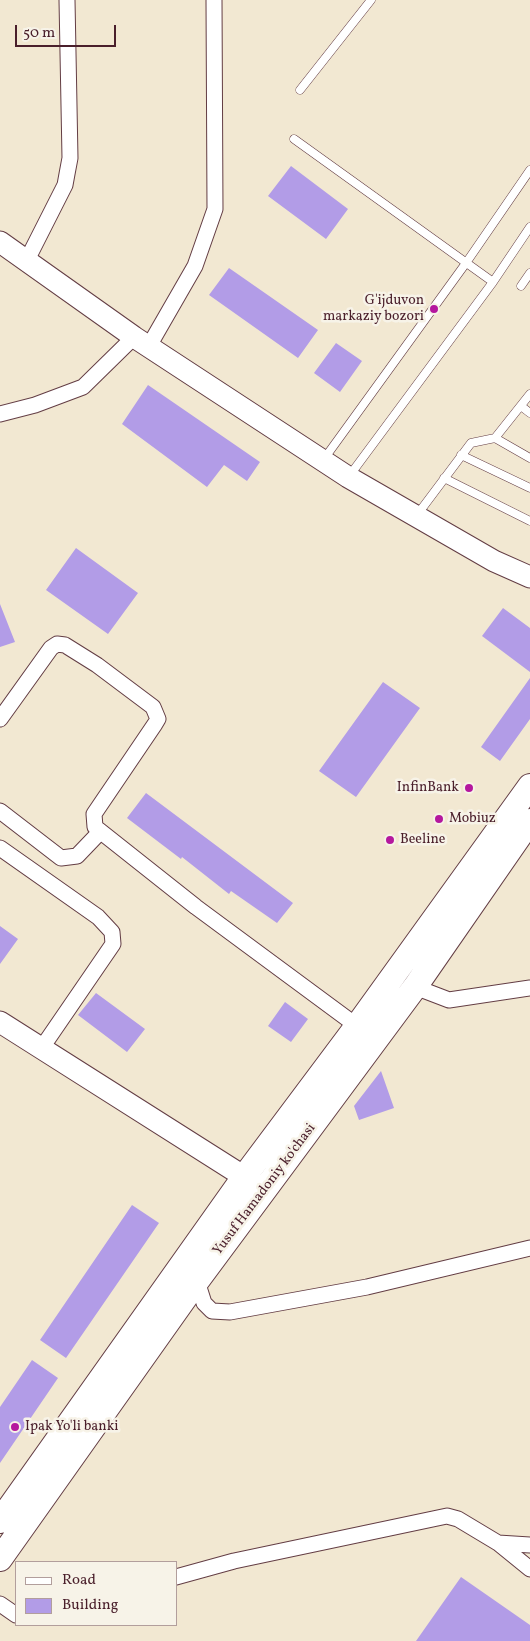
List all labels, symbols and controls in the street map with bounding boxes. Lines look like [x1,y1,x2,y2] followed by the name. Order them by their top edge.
[18,15,119,47] scale bar
[23,23,55,44] text: 50 m
[323,293,424,326] place label: G'ijduvon markaziy bozori
[428,303,440,315] marker: G'ijduvon markaziy bozori
[397,780,459,796] place label: InfinBank
[463,782,475,794] marker: InfinBank
[449,811,496,827] place label: Mobiuz
[433,813,445,825] marker: Mobiuz
[400,832,445,848] place label: Beeline
[384,834,396,846] marker: Beeline
[210,1121,320,1259] street label: Yusuf Hamadoniy ko'chasi
[25,1419,118,1435] place label: Ipak Yo'li banki
[9,1421,21,1433] marker: Ipak Yo'li banki
[15,1561,178,1626] legend
[62,1570,96,1591] text: Road
[62,1595,118,1616] text: Building

